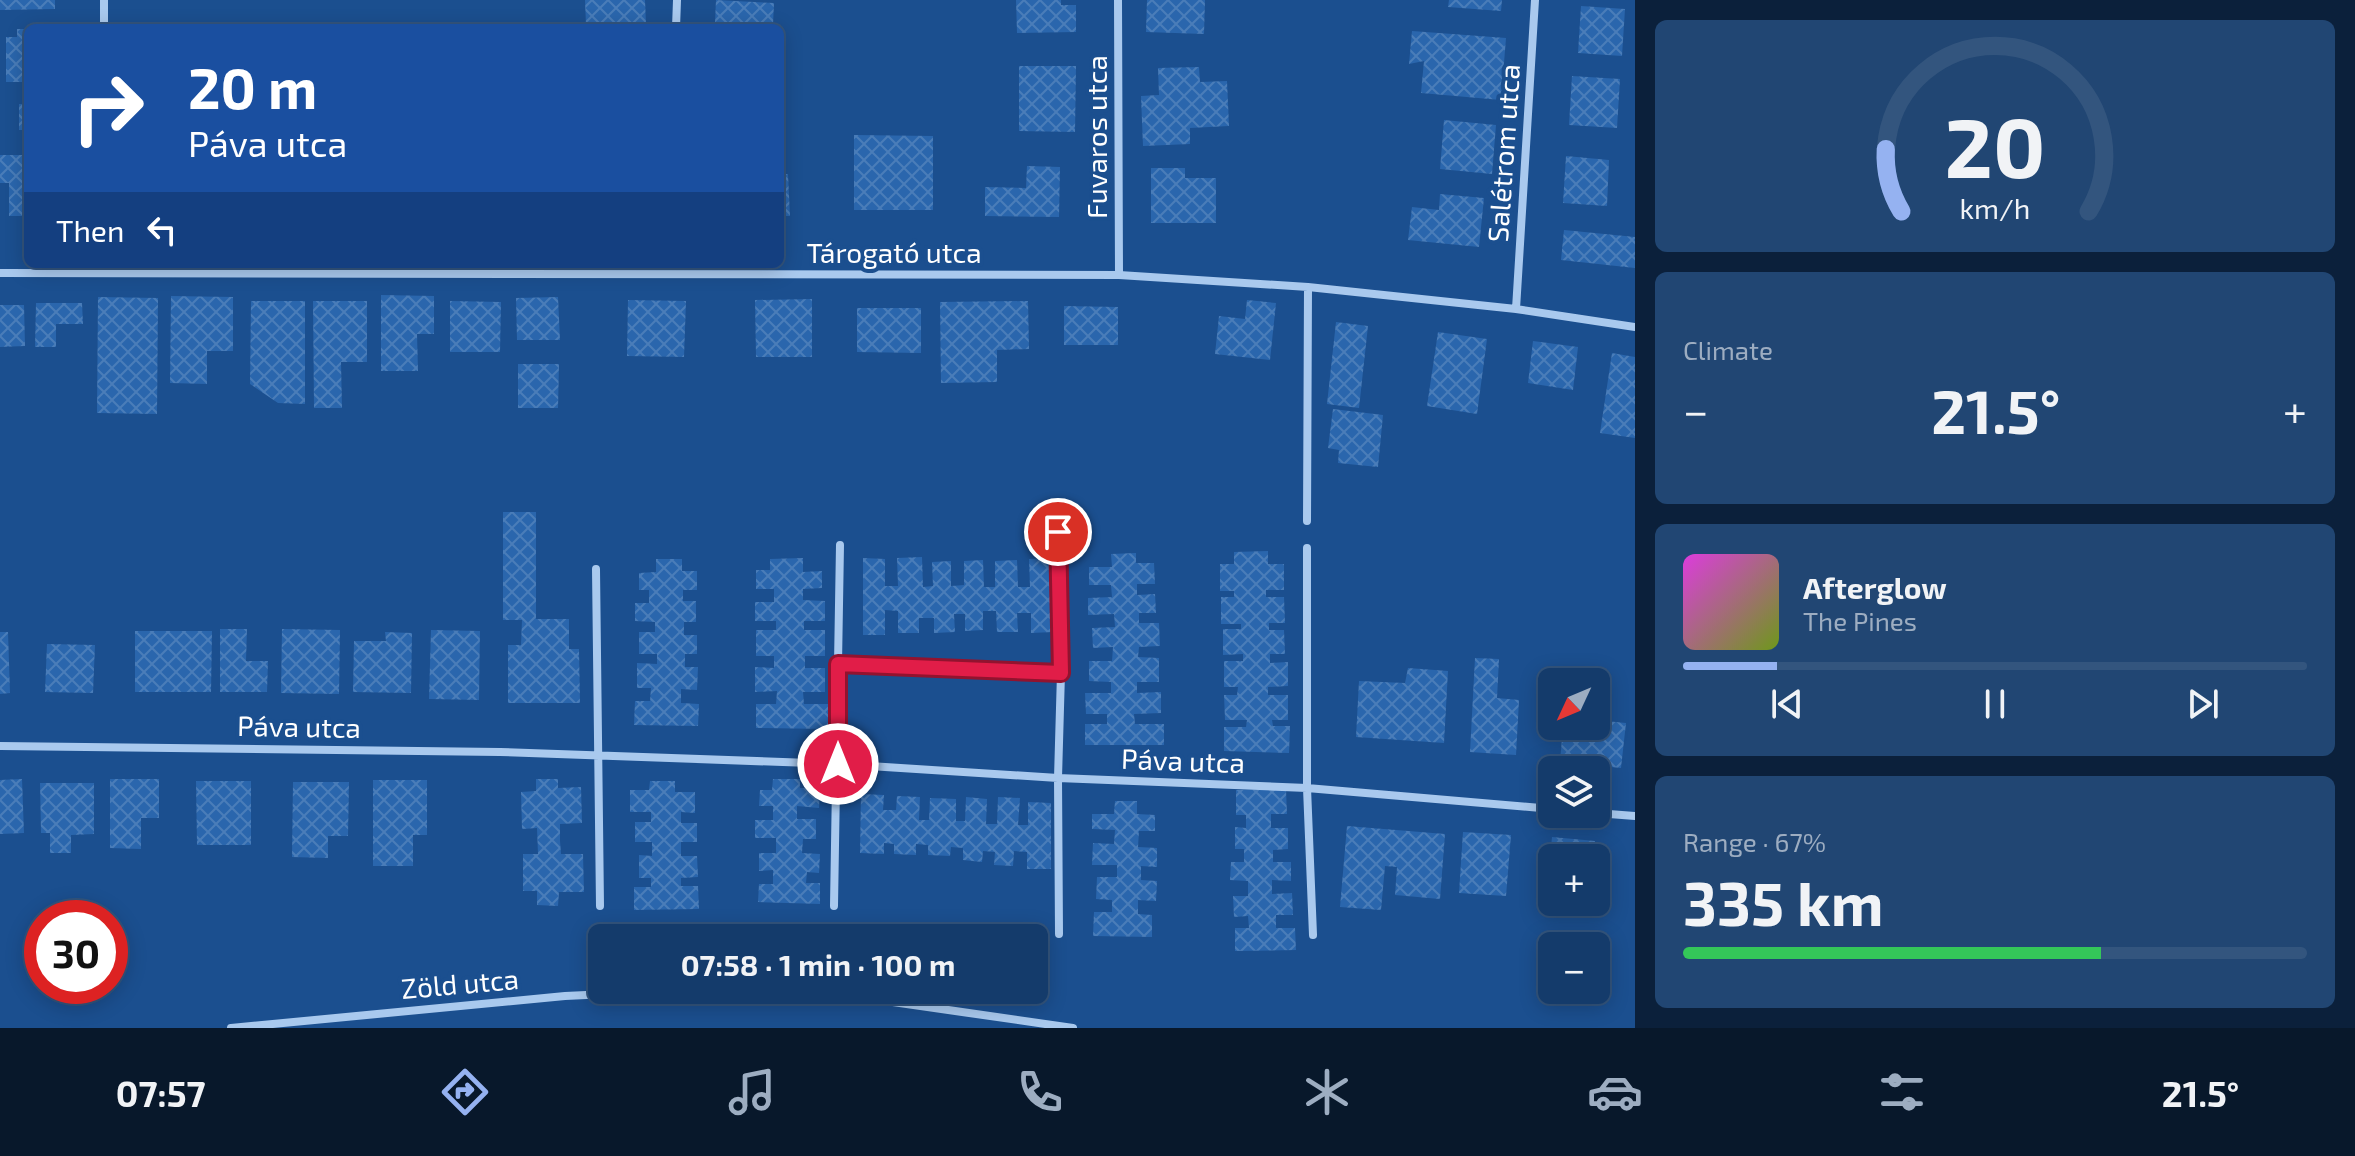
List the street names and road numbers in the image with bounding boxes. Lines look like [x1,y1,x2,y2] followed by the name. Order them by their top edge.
[1079,55,1113,219] street label: Fuvaros utca
[1480,63,1526,243] street label: Salétrom utca
[806,235,982,269] street label: Tárogató utca
[237,708,361,744] street label: Páva utca
[1121,741,1245,779] street label: Páva utca
[400,961,520,1005] street label: Zöld utca

